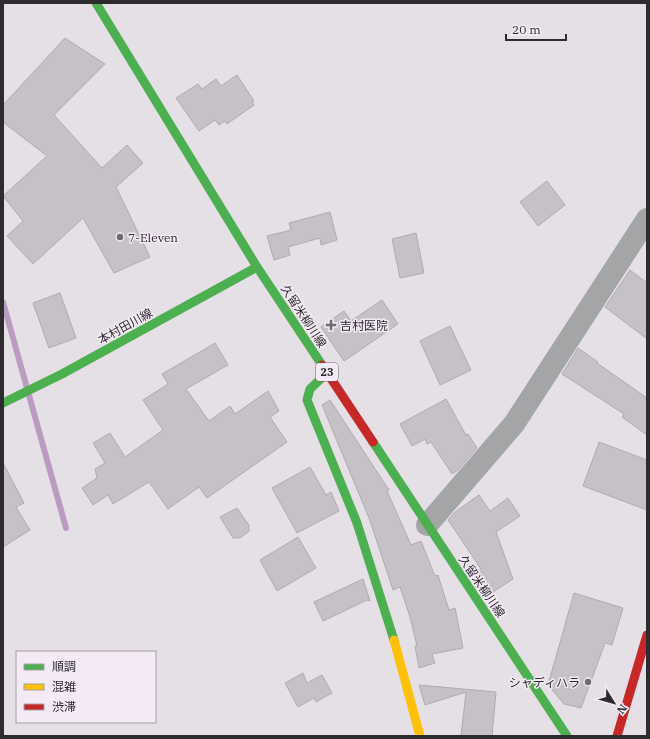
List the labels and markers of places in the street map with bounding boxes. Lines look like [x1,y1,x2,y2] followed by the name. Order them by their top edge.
[128,230,178,245] place label: 7-Eleven
[115,232,125,242] marker: 7-Eleven
[340,318,388,333] place label: 吉村医院
[325,319,337,331] marker: 吉村医院
[509,675,580,690] place label: シャディハラ
[583,677,593,687] marker: シャディハラ

